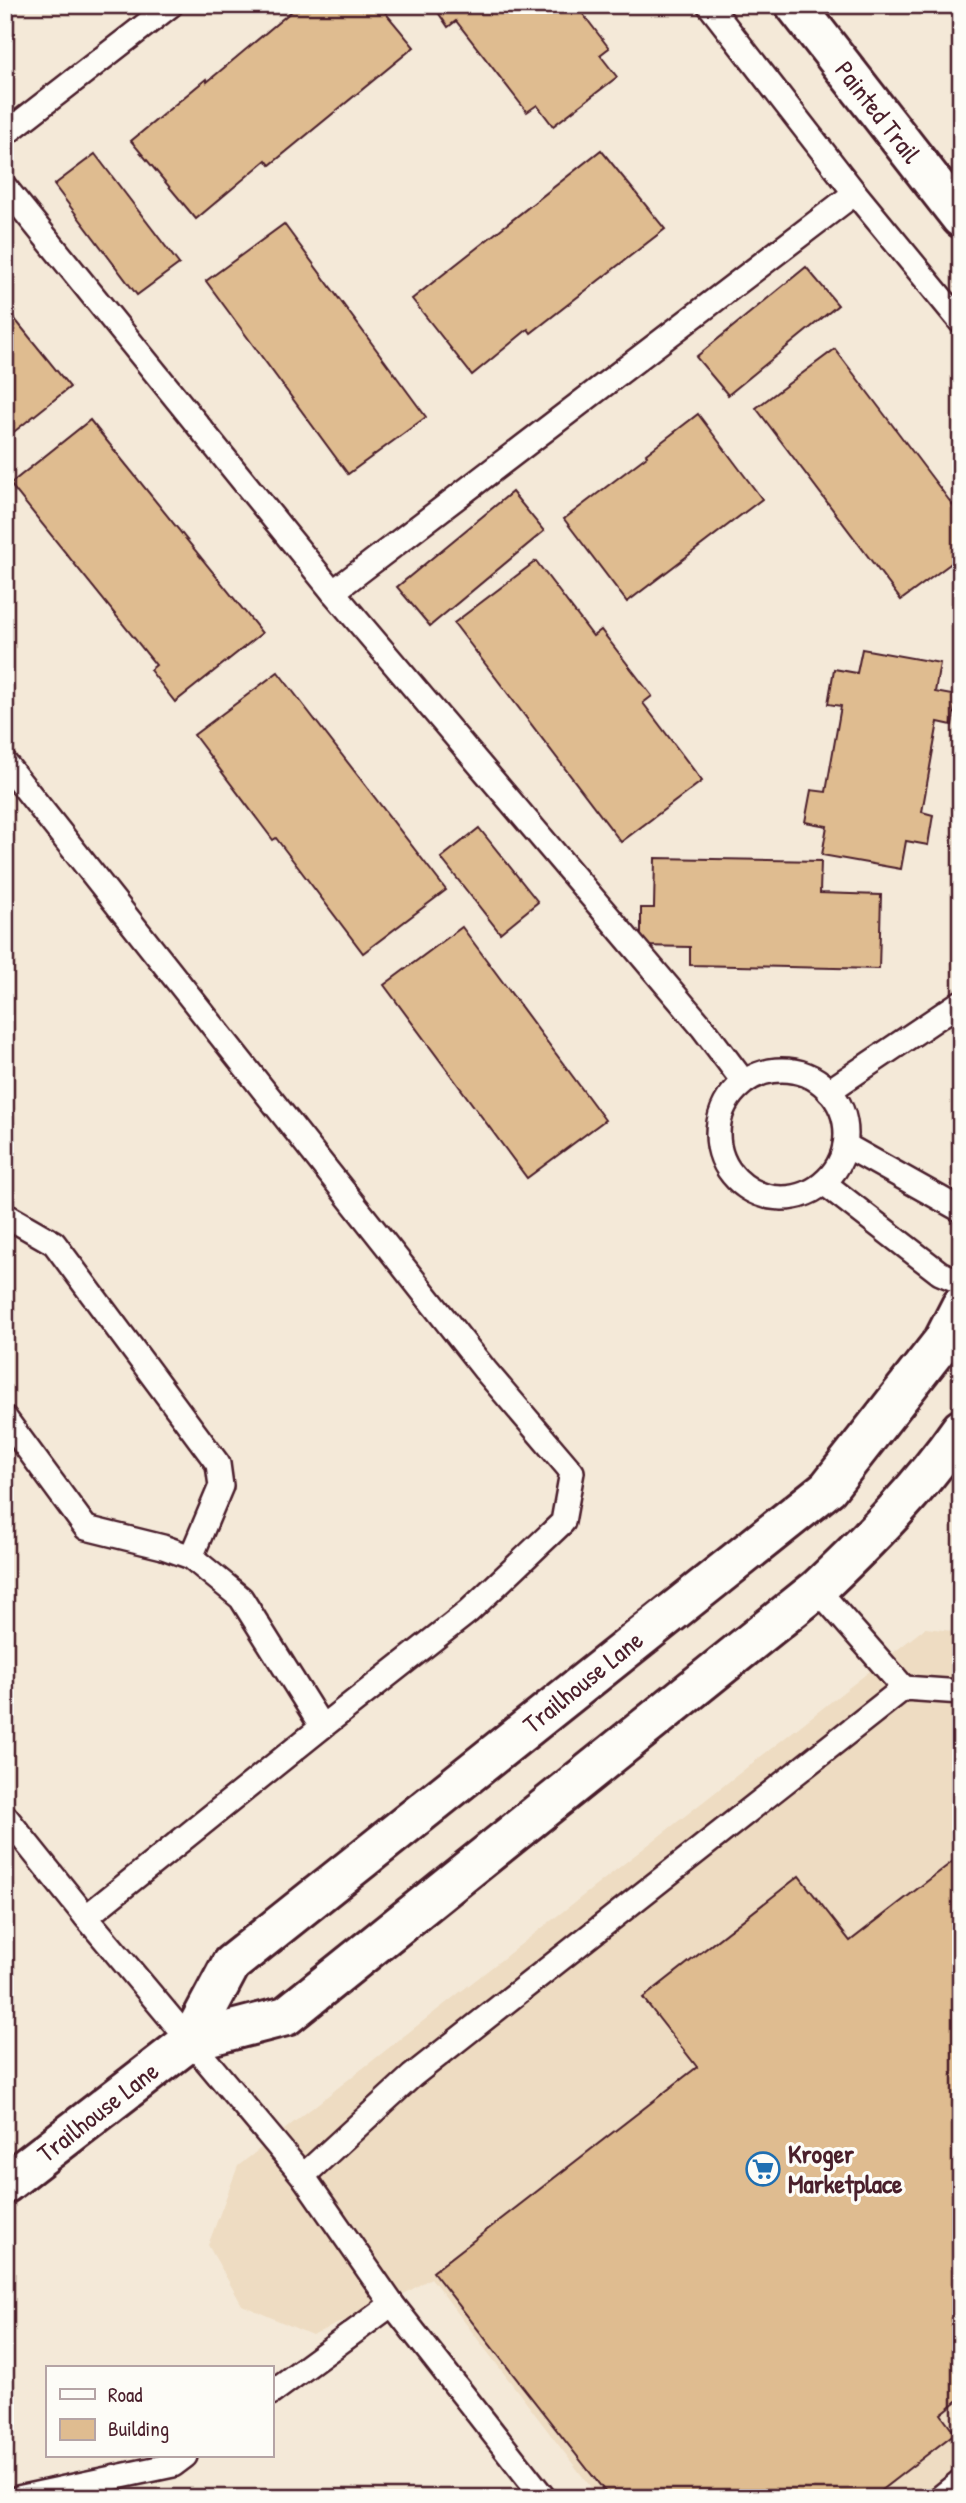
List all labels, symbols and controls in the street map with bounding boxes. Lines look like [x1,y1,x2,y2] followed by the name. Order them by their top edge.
[827,53,929,170] street label: Painted Trail
[515,1622,650,1741] street label: Trailhouse Lane
[30,2053,166,2170] street label: Trailhouse Lane
[788,2136,903,2202] place label: Kroger Marketplace
[744,2150,782,2188] supermarket icon: Kroger Marketplace
[46,2366,273,2458] legend
[108,2380,142,2409] text: Road
[108,2414,169,2443] text: Building

